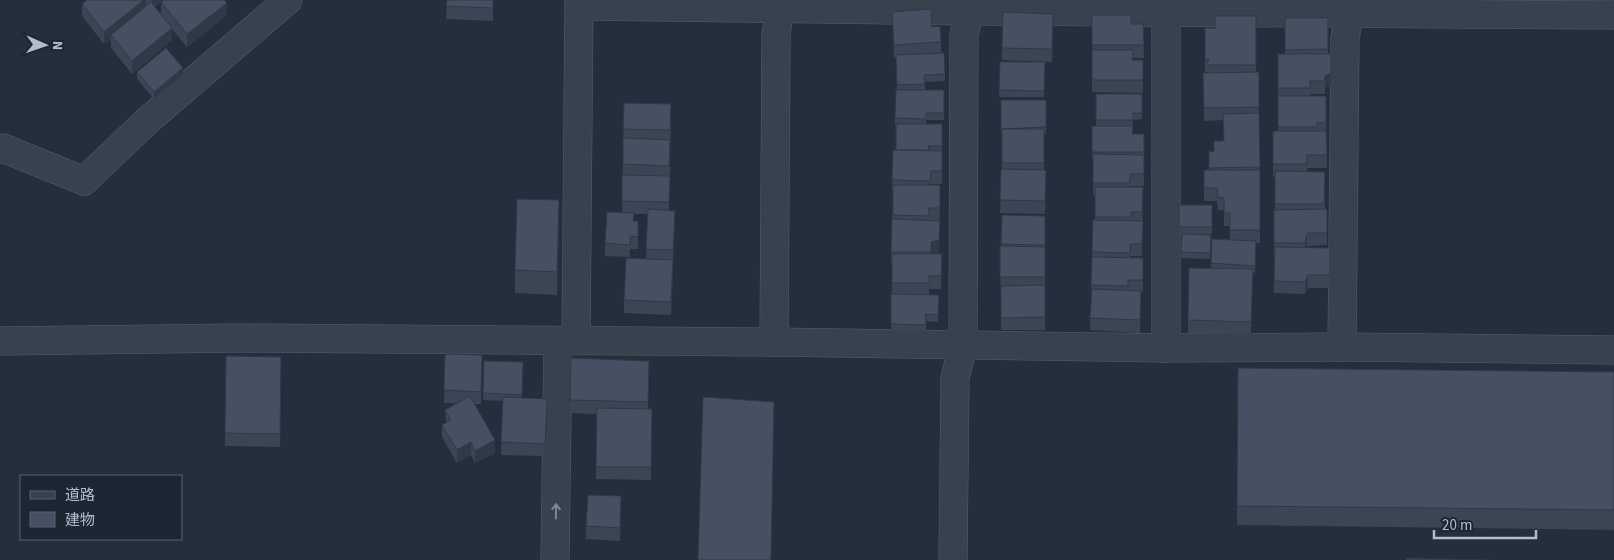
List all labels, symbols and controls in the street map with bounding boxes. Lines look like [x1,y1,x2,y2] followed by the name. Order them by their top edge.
[20,20,70,70] north arrow
[47,40,67,50] text: N
[20,475,182,540] legend
[65,485,95,506] text: 道路
[551,504,561,520] one-way arrow
[1434,508,1536,540] scale bar
[65,510,95,531] text: 建物
[1442,515,1472,536] text: 20 m

